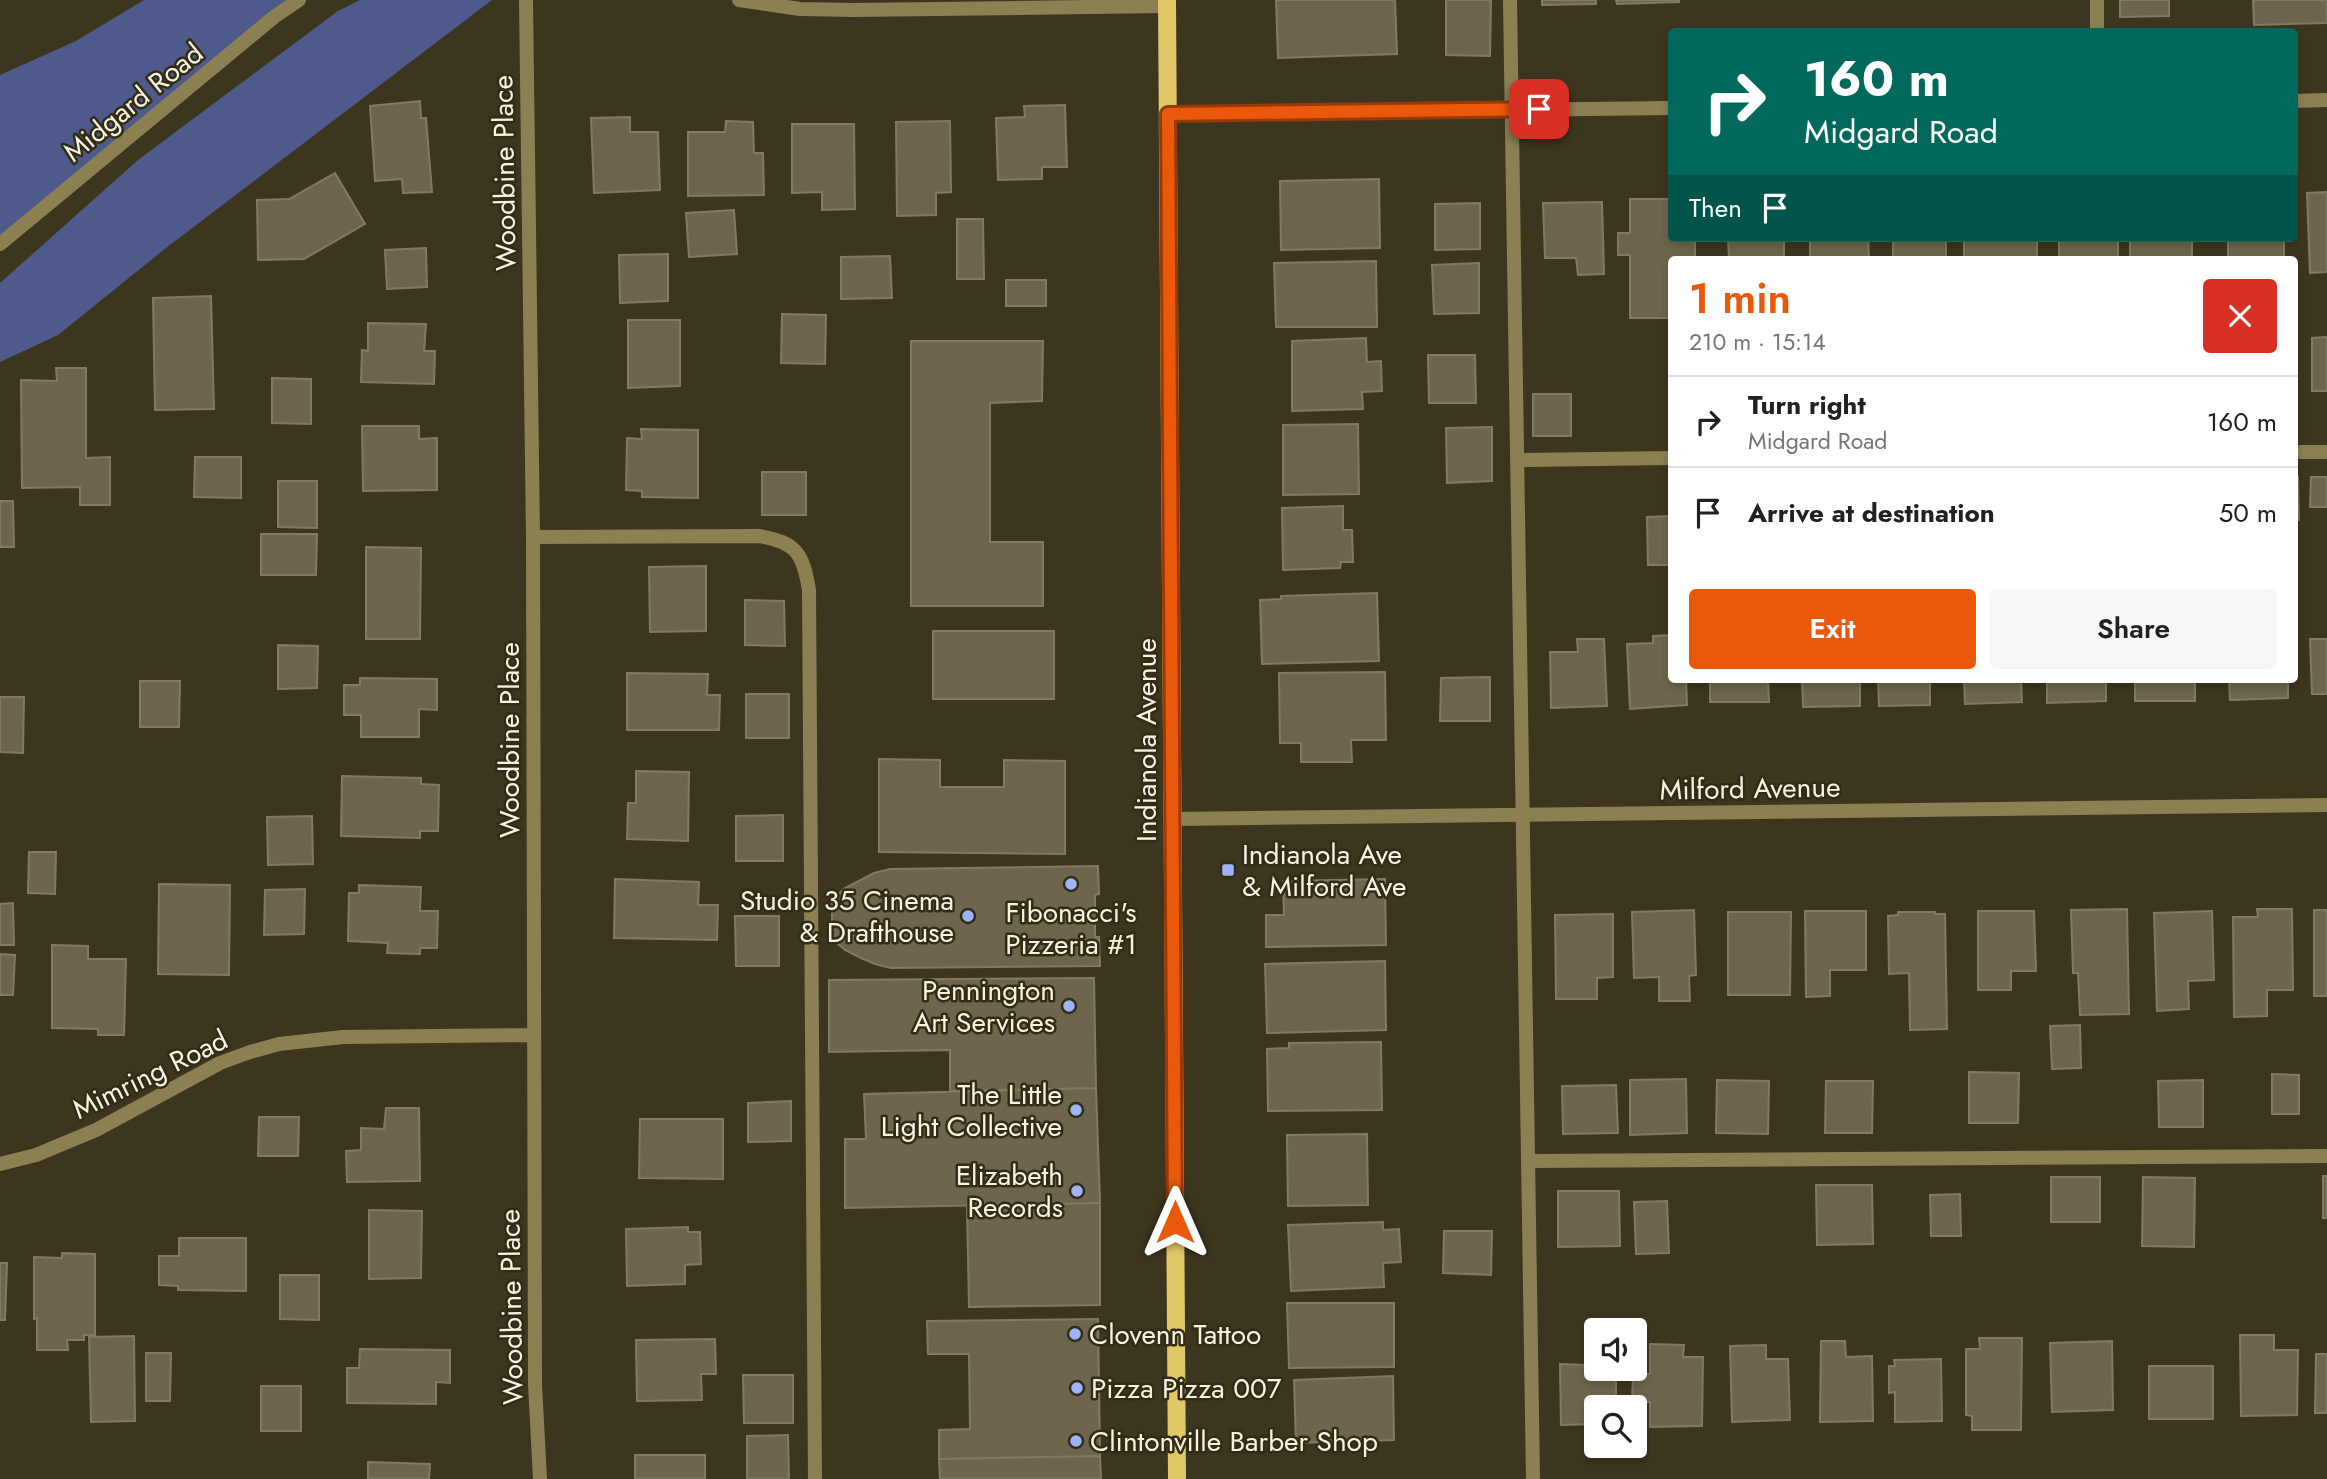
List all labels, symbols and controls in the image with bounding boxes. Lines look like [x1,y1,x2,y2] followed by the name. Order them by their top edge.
[54,33,212,172] street label: Midgard Road
[1804,44,1949,114] text: 160 m
[1689,56,1780,147] icon: right
[482,75,527,271] street label: Woodbine Place
[1509,79,1569,139] pin
[1520,90,1558,128] icon: arrive
[1804,109,1998,155] text: Midgard Road
[1689,189,1742,227] text: Then
[1756,189,1794,227] icon: arrive
[1689,268,1791,329] text: 1 min
[2203,279,2277,353] button: close
[1689,325,1826,359] text: 210 m · 15:14
[1748,386,1866,424] text: Turn right
[1689,403,1727,441] icon: right
[2207,403,2277,441] text: 160 m
[1748,424,1887,458] text: Midgard Road
[1689,494,1727,532] icon: arrive
[1748,494,1995,532] text: Arrive at destination
[2219,494,2277,532] text: 50 m
[1689,589,1976,669] button: Exit
[1990,589,2277,669] button: Share
[1126,638,1167,842] street label: Indianola Avenue
[489,642,530,838] street label: Woodbine Place
[1659,766,1841,811] street label: Milford Avenue
[1242,834,1406,907] place label: Indianola Ave & Milford Ave
[1220,862,1236,878] marker: Indianola Ave & Milford Ave
[1063,876,1079,892] marker: Fibonacci's Pizzeria #1
[740,880,954,953] place label: Studio 35 Cinema & Drafthouse
[1005,892,1137,965] place label: Fibonacci's Pizzeria #1
[960,908,976,924] marker: Studio 35 Cinema & Drafthouse
[913,970,1055,1043] place label: Pennington Art Services
[1061,998,1077,1014] marker: Pennington Art Services
[66,1019,235,1130] street label: Mimring Road
[881,1074,1062,1147] place label: The Little Light Collective
[1068,1102,1084,1118] marker: The Little Light Collective
[956,1155,1063,1228] place label: Elizabeth Records
[1069,1183,1085,1199] marker: Elizabeth Records
[1138,1185,1212,1259] position arrow
[489,1209,534,1405] street label: Woodbine Place
[1089,1314,1261,1355] place label: Clovenn Tattoo
[1584,1318,1647,1458] map controls
[1584,1318,1647,1381] button: sound
[1067,1326,1083,1342] marker: Clovenn Tattoo
[1091,1368,1282,1409] place label: Pizza Pizza 007
[1069,1380,1085,1396] marker: Pizza Pizza 007
[1584,1395,1647,1458] button: search
[1090,1421,1378,1462] place label: Clintonville Barber Shop
[1068,1433,1084,1449] marker: Clintonville Barber Shop

